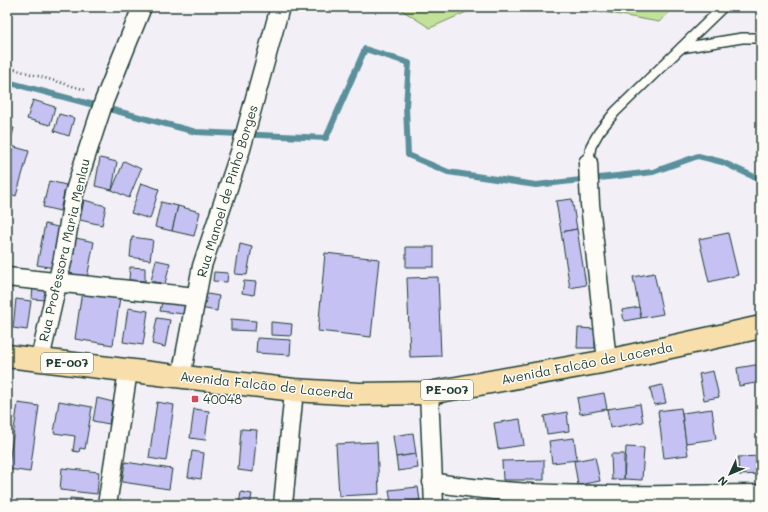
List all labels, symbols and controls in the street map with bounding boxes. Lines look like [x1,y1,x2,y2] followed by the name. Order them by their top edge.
[192,103,261,279] street label: Rua Manoel de Pinho Borges
[34,157,93,343] street label: Rua Professora Maria Menlau
[500,338,674,388] street label: Avenida Falcão de Lacerda
[41,353,93,373] road number: PE-007
[179,367,355,402] street label: Avenida Falcão de Lacerda
[421,380,473,400] road number: PE-007
[203,390,242,407] place label: 40048
[190,394,200,404] marker: 40048
[710,454,750,494] north arrow
[714,473,731,490] text: N

